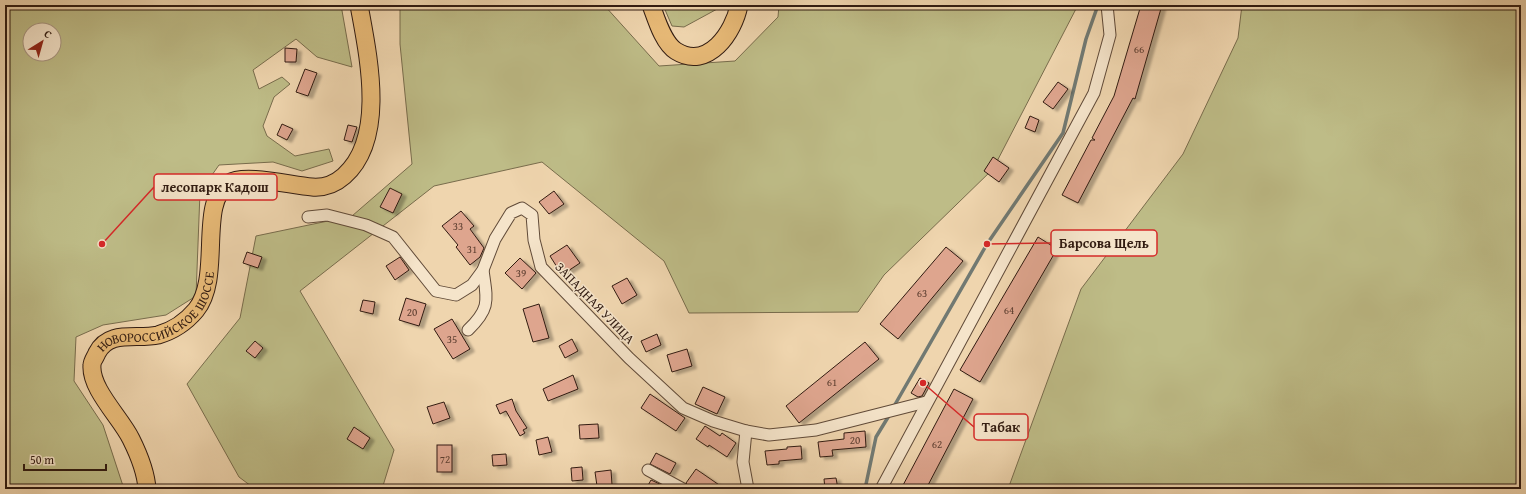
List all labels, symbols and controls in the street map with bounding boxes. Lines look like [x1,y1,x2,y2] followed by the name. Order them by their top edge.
[22,22,62,62] north arrow
[41,26,55,42] text: С
[1134,41,1144,57] house number: 66
[154,174,277,200] callout: лесопарк Кадош
[161,177,269,197] text: лесопарк Кадош
[453,218,463,234] house number: 33
[1051,230,1157,256] callout: Барсова Щель
[1059,233,1149,253] text: Барсова Щель
[467,241,477,257] house number: 31
[551,258,639,348] street label: ЗАПАДНАЯ УЛИЦА
[516,265,526,281] house number: 39
[92,270,218,356] street label: НОВОРОССИЙСКОЕ ШОССЕ
[917,285,927,301] house number: 63
[1004,302,1014,318] house number: 64
[407,304,417,320] house number: 20
[447,331,457,347] house number: 35
[827,374,837,390] house number: 61
[974,414,1028,440] callout: Табак
[982,417,1021,437] text: Табак
[850,432,860,448] house number: 20
[932,436,942,452] house number: 62
[24,446,106,472] scale bar
[30,451,54,468] text: 50 m
[440,451,450,467] house number: 72

